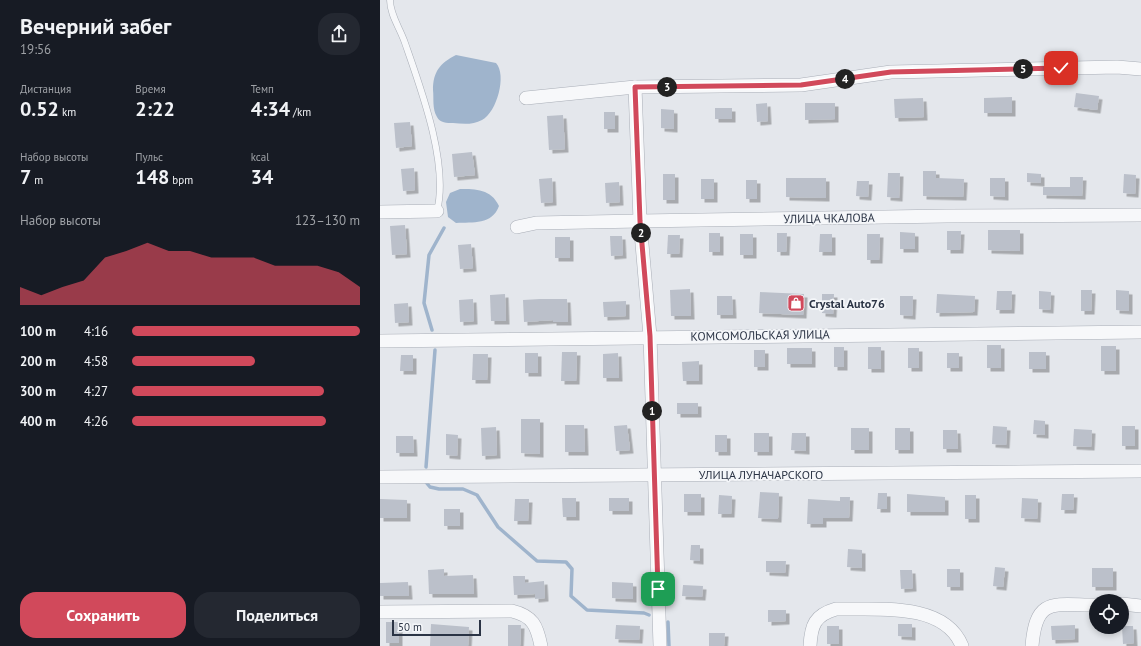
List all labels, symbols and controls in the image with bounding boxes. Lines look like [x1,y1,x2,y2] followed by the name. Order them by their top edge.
[20,12,171,40] text: Вечерний забег
[318,13,360,55] button: share
[20,41,51,58] text: 19:56
[1044,51,1078,85] pin
[1050,57,1072,79] icon: check
[1013,59,1033,79] pin: 5
[1020,62,1026,76] text: 5
[835,69,855,89] pin: 4
[842,72,848,86] text: 4
[657,77,677,97] pin: 3
[664,80,670,94] text: 3
[20,82,71,96] text: Дистанция
[135,82,166,96] text: Время
[251,82,274,96] text: Темп
[20,96,59,122] text: 0.52
[135,96,175,122] text: 2:22
[251,96,290,122] text: 4:34
[59,105,76,119] text: km
[290,105,311,119] text: /km
[20,150,88,164] text: Набор высоты
[135,150,163,164] text: Пульс
[251,150,269,164] text: kcal
[20,164,31,190] text: 7
[135,164,169,190] text: 148
[251,164,273,190] text: 34
[31,173,43,187] text: m
[169,173,193,187] text: bpm
[783,210,875,226] street label: УЛИЦА ЧКАЛОВА
[20,212,101,229] text: Набор высоты
[295,212,360,229] text: 123–130 m
[631,223,651,243] pin: 2
[638,226,644,240] text: 2
[786,293,806,313] shop icon: Crystal Auto76
[809,296,885,311] place label: Crystal Auto76
[20,323,56,340] text: 100 m
[84,323,108,340] text: 4:16
[690,326,830,344] street label: КОМСОМОЛЬСКАЯ УЛИЦА
[20,353,56,370] text: 200 m
[84,353,108,370] text: 4:58
[20,383,56,400] text: 300 m
[84,383,108,400] text: 4:27
[642,401,662,421] pin: 1
[649,404,655,418] text: 1
[20,413,56,430] text: 400 m
[84,413,108,430] text: 4:26
[699,467,823,482] street label: УЛИЦА ЛУНАЧАРСКОГО
[641,572,675,606] pin
[647,578,669,600] icon: arrive
[20,592,186,638] button: Сохранить
[194,592,360,638] button: Поделиться
[1089,594,1129,634] map controls
[1089,594,1129,634] button: locate
[392,618,481,637] scale bar
[398,620,422,634] text: 50 m

